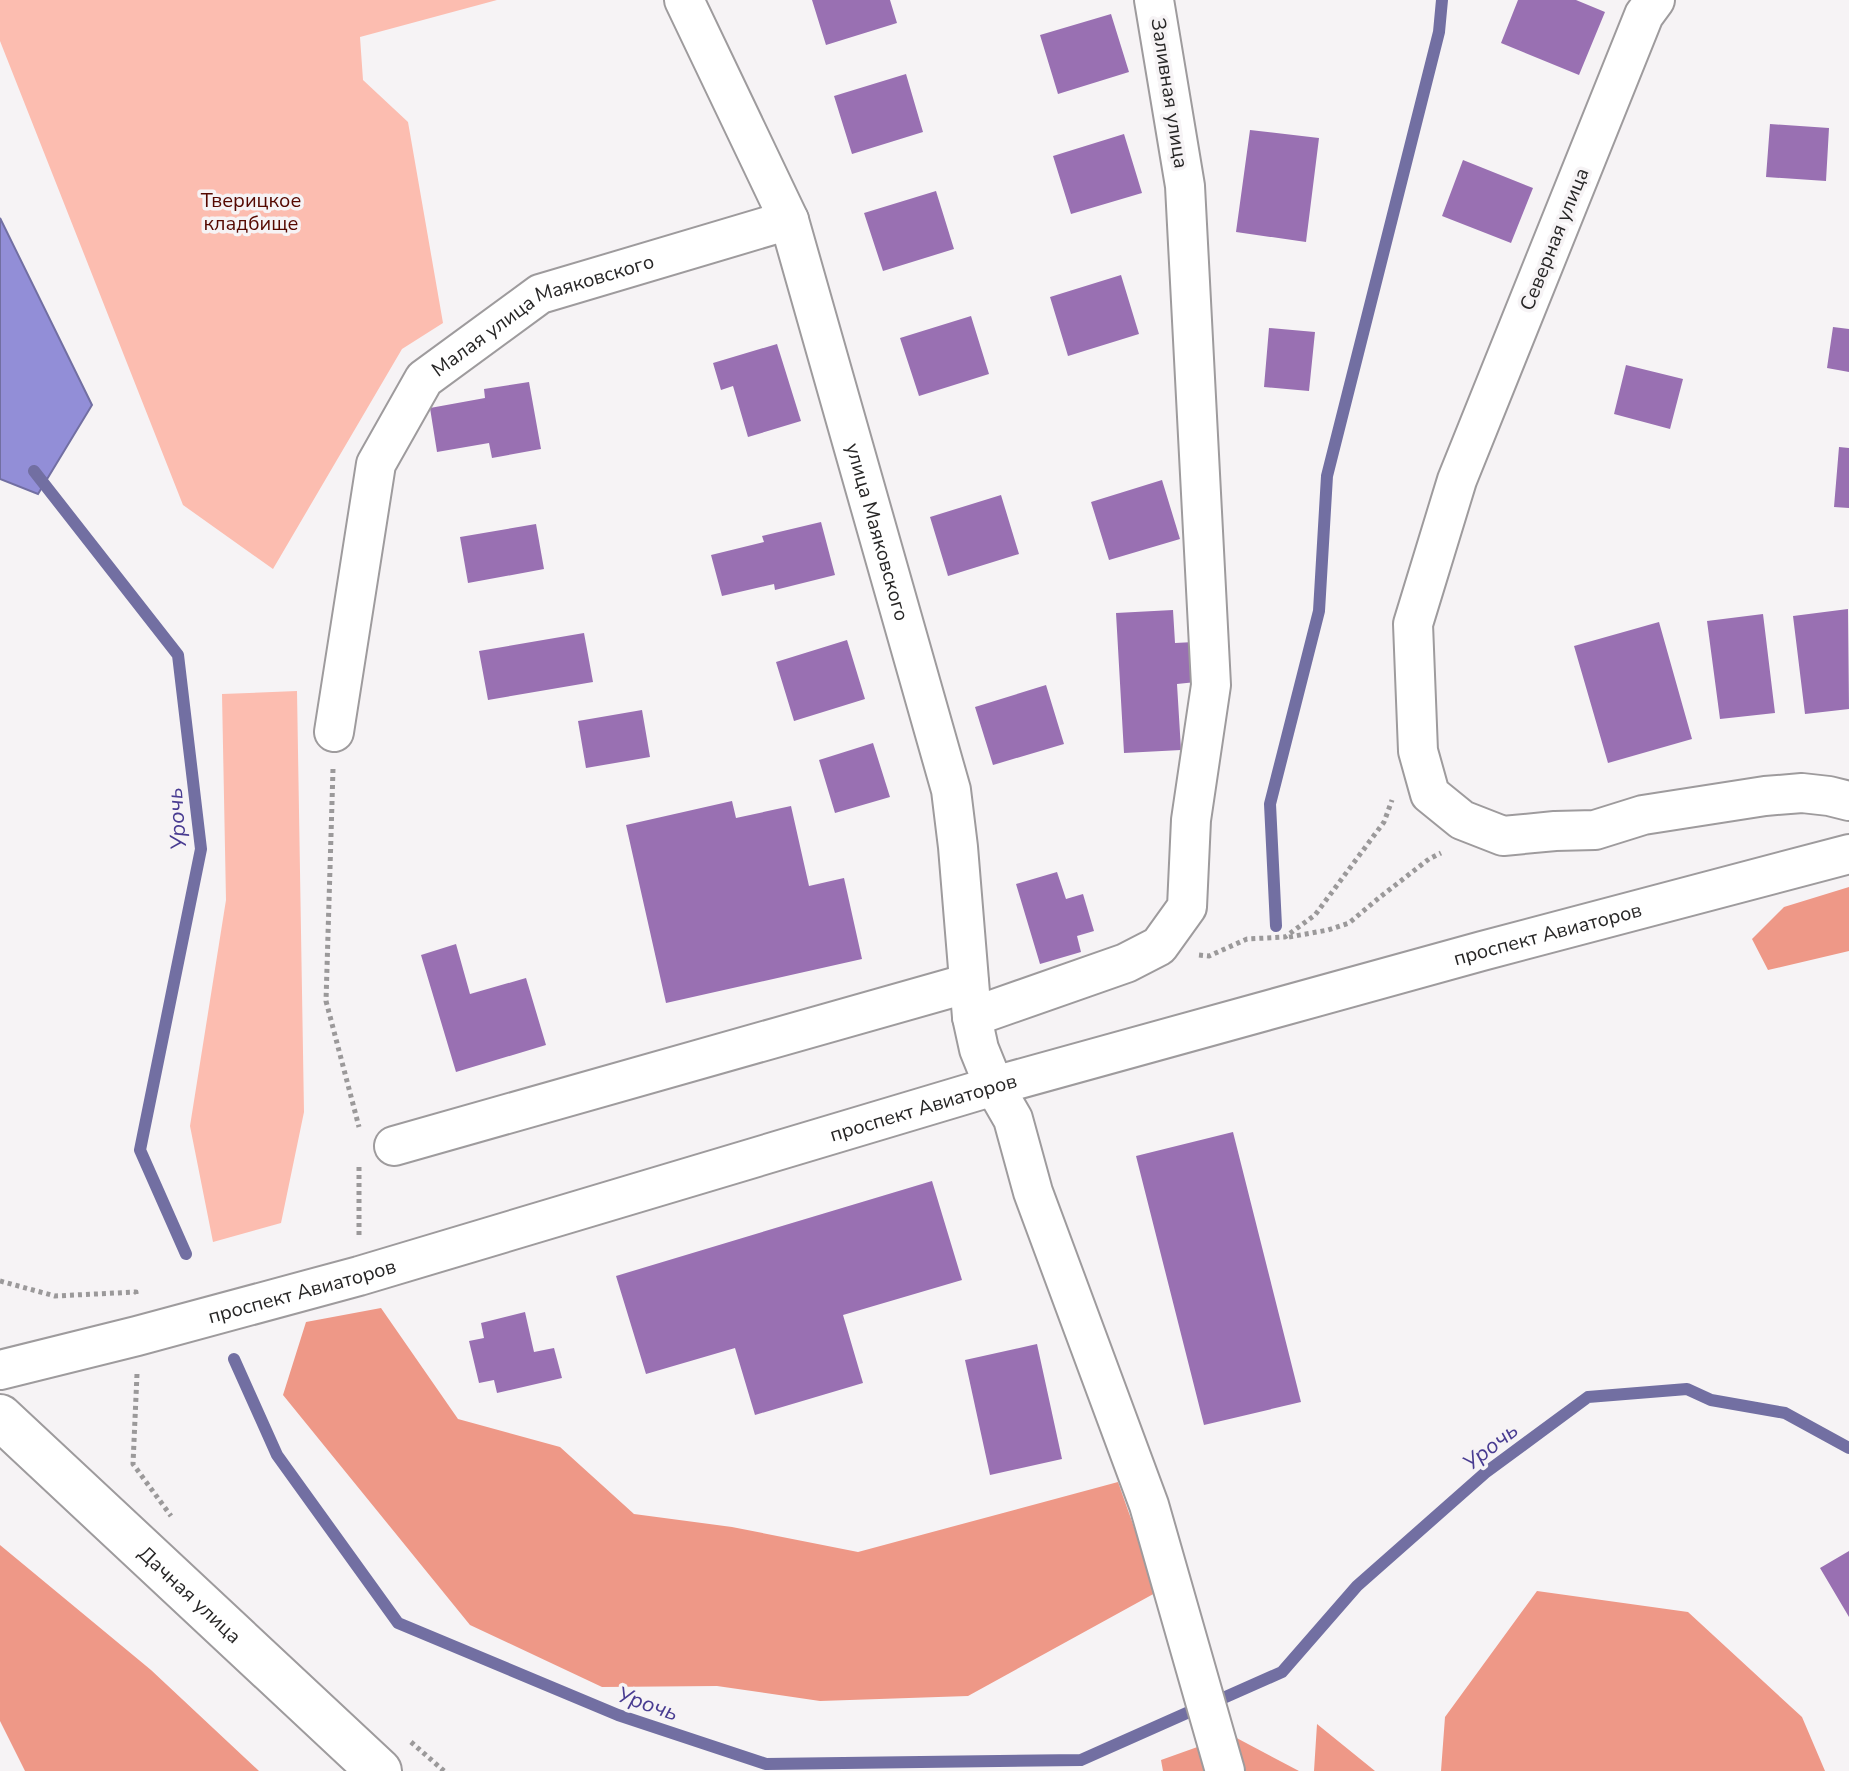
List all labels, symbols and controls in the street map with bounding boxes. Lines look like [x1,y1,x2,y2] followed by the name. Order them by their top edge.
[1144,16,1195,170] street label: Заливная улица
[1513,164,1595,315] street label: Северная улица
[201,187,301,237] park label: Тверицкое кладбище
[426,248,657,383] street label: Малая улица Маяковского
[839,440,915,624] street label: улица Маяковского
[160,787,194,851] water label: Урочь
[1450,896,1645,972] street label: проспект Авиаторов
[827,1067,1020,1148] street label: проспект Авиаторов
[205,1253,399,1330] street label: проспект Авиаторов
[1457,1416,1524,1478] water label: Урочь
[132,1540,247,1650] street label: Дачная улица
[613,1680,682,1728] water label: Урочь

